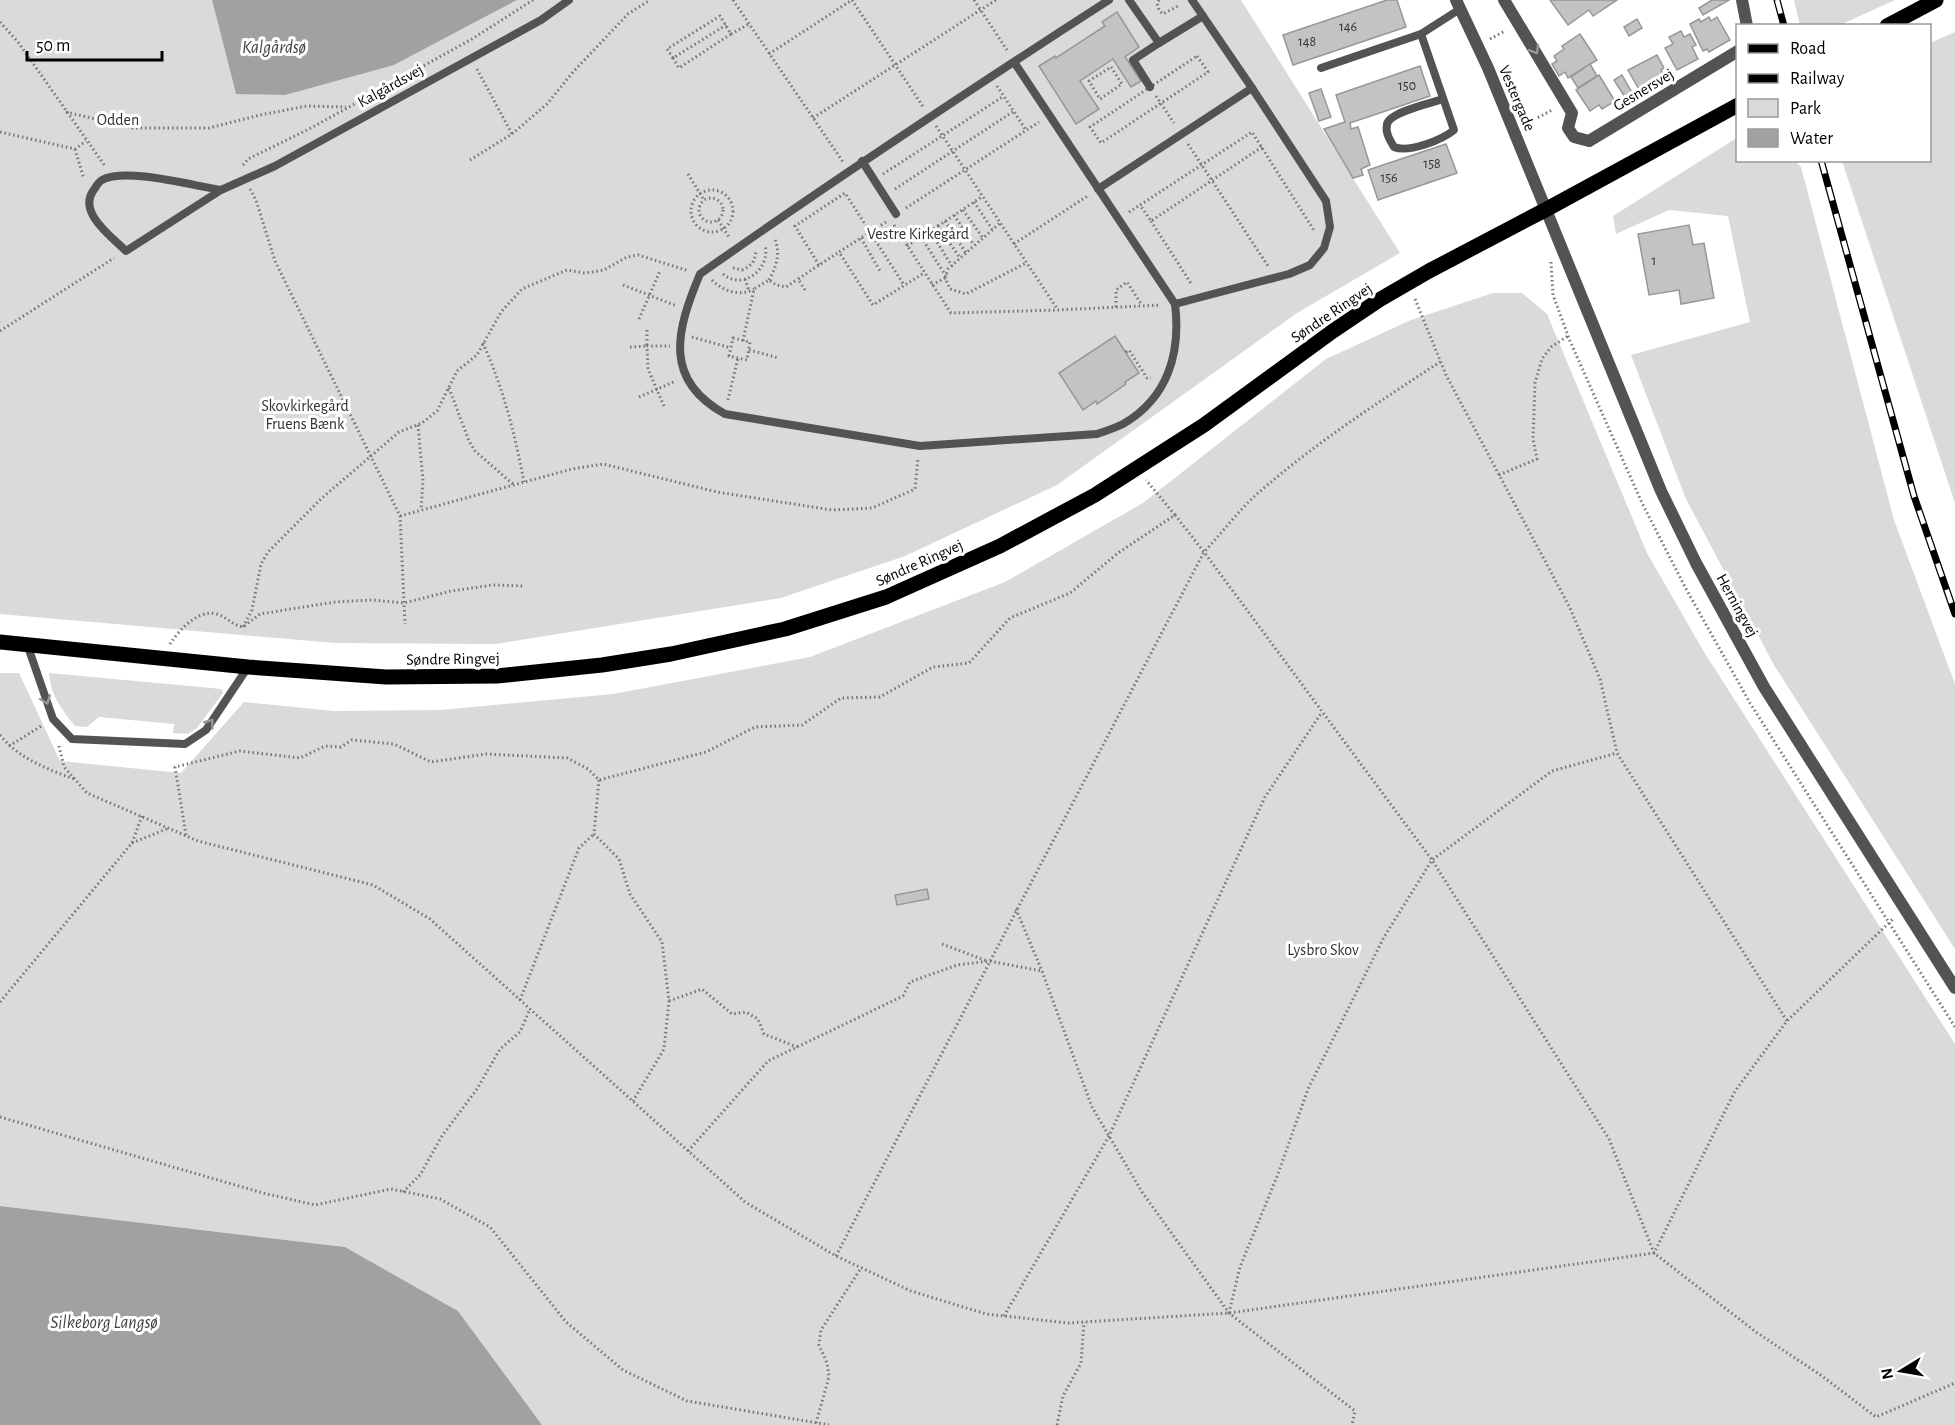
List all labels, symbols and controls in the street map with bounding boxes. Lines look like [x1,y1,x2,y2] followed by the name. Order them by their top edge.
[1339,20,1357,34] house number: 146
[27,24,162,62] scale bar
[1736,24,1931,162] legend
[1298,35,1316,49] house number: 148
[36,37,70,55] text: 50 m
[242,39,306,57] water label: Kalgårdsø
[1790,40,1826,58] text: Road
[1528,44,1539,54] one-way arrow
[355,61,426,111] street label: Kalgårdsvej
[1496,63,1538,134] street label: Vestergade
[1610,66,1677,115] street label: Gesnersvej
[1790,70,1845,88] text: Railway
[1398,79,1416,93] house number: 150
[1790,100,1822,118] text: Park
[97,112,139,128] park label: Odden
[1790,130,1833,148] text: Water
[1423,157,1441,171] house number: 158
[1380,171,1398,185] house number: 156
[867,226,969,242] park label: Vestre Kirkegård
[1652,254,1656,268] house number: 1
[1288,280,1375,346] street label: Søndre Ringvej
[261,398,349,432] park label: Skovkirkegård Fruens Bænk
[873,537,966,590] street label: Søndre Ringvej
[1712,571,1761,640] street label: Herningvej
[406,650,500,669] street label: Søndre Ringvej
[39,694,52,705] one-way arrow
[203,718,214,729] one-way arrow
[1287,942,1359,959] park label: Lysbro Skov
[50,1314,158,1332] water label: Silkeborg Langsø
[1871,1341,1931,1401] north arrow
[1878,1367,1896,1381] text: N

